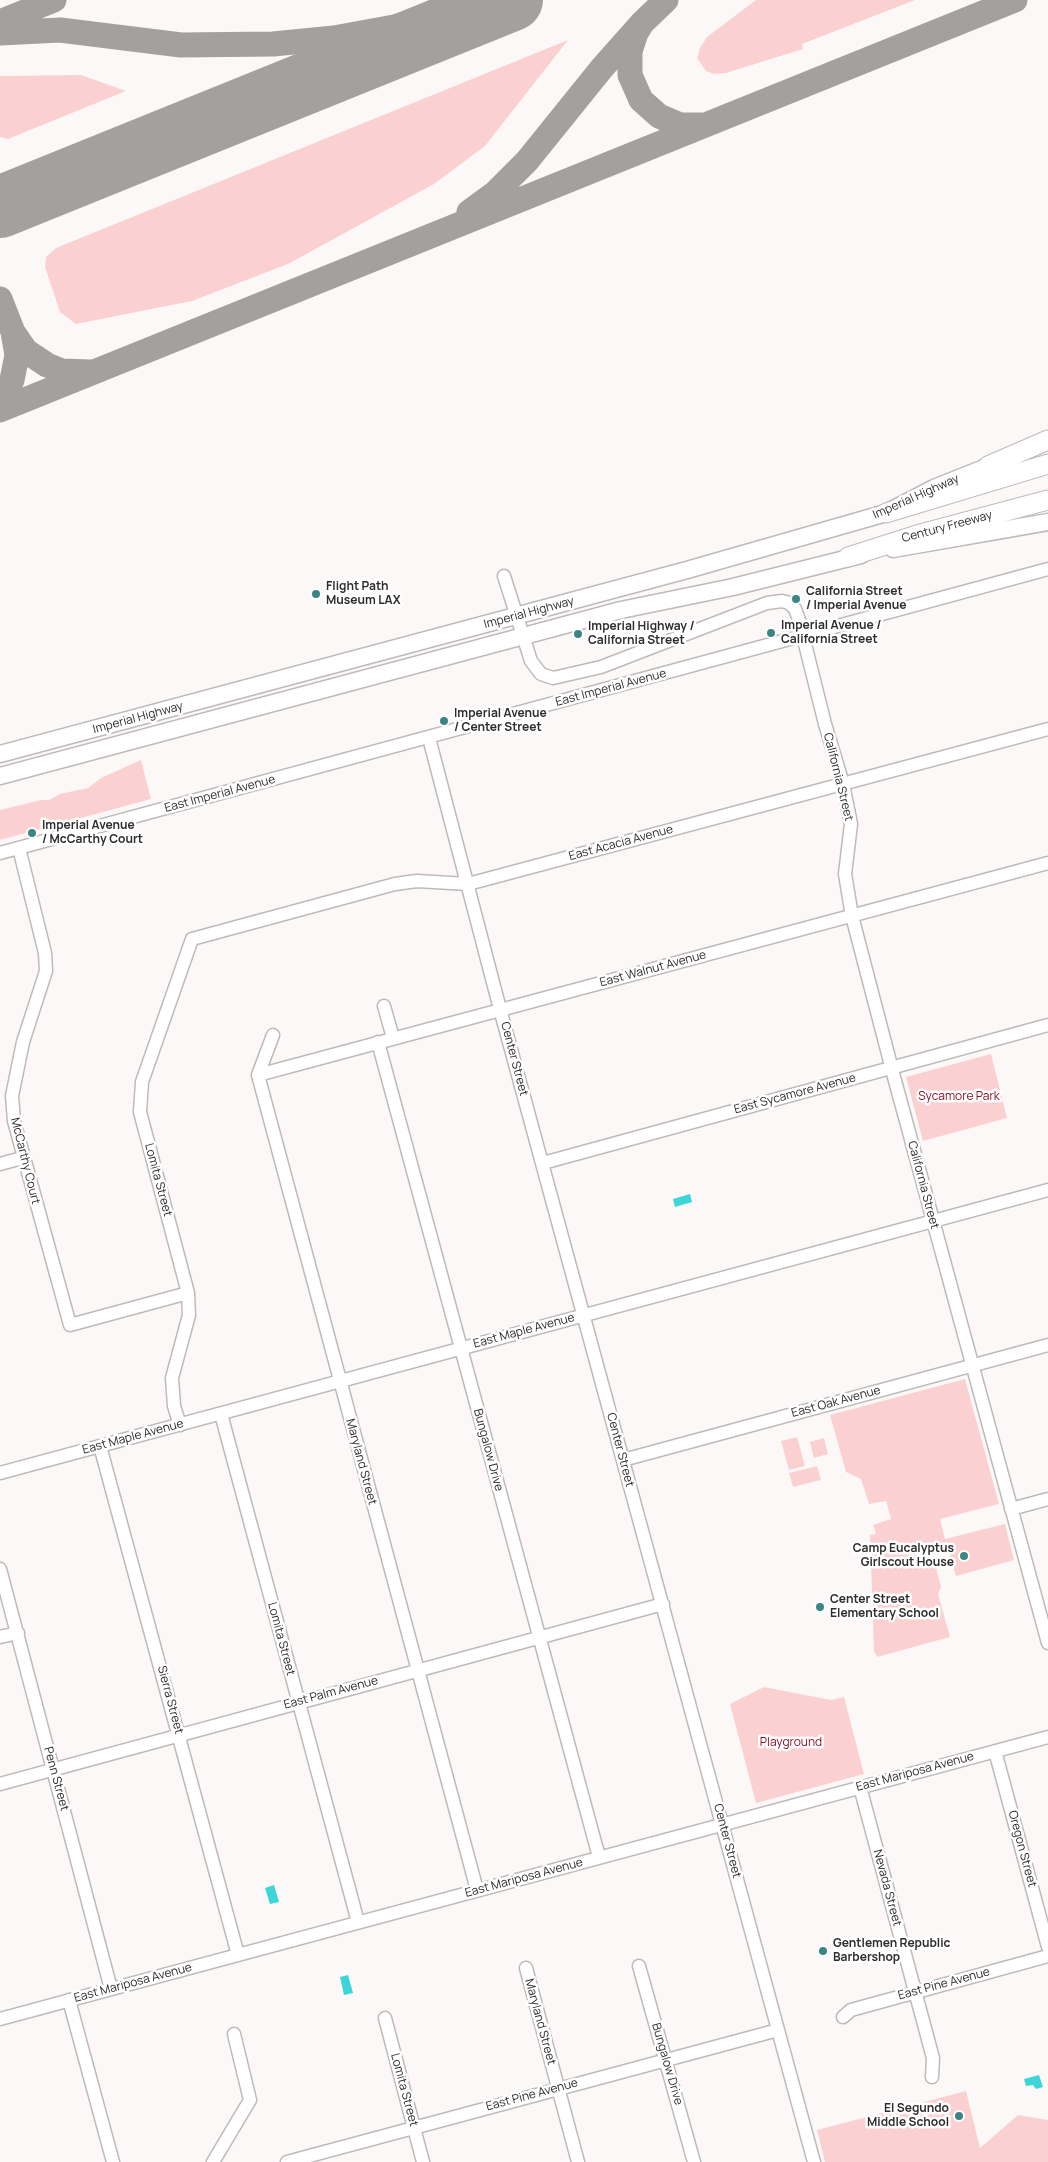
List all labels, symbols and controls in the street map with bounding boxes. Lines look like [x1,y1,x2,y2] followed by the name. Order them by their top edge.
[871,472,961,522] street label: Imperial Highway
[900,508,994,546] street label: Century Freeway
[326,580,400,608] place label: Flight Path Museum LAX
[806,585,906,613] place label: California Street / Imperial Avenue
[310,588,322,600] marker: Flight Path Museum LAX
[790,593,802,605] marker: California Street / Imperial Avenue
[482,594,576,632] street label: Imperial Highway
[781,619,881,647] place label: Imperial Avenue / California Street
[588,620,695,648] place label: Imperial Highway / California Street
[765,627,777,639] marker: Imperial Avenue / California Street
[572,628,584,640] marker: Imperial Highway / California Street
[554,666,668,710] street label: East Imperial Avenue
[91,699,185,737] street label: Imperial Highway
[454,707,547,735] place label: Imperial Avenue / Center Street
[438,715,450,727] marker: Imperial Avenue / Center Street
[820,731,856,823] street label: California Street
[163,772,277,816] street label: East Imperial Avenue
[42,819,143,847] place label: Imperial Avenue / McCarthy Court
[567,822,675,864] street label: East Acacia Avenue
[26,827,38,839] marker: Imperial Avenue / McCarthy Court
[598,948,708,990] street label: East Walnut Avenue
[497,1020,531,1098] street label: Center Street
[732,1071,858,1117] street label: East Sycamore Avenue
[918,1090,1000,1104] park label: Sycamore Park
[7,1116,43,1206] street label: McCarthy Court
[904,1139,942,1231] street label: California Street
[141,1142,175,1218] street label: Lomita Street
[472,1311,576,1351] street label: East Maple Avenue
[790,1383,882,1421] street label: East Oak Avenue
[470,1407,506,1493] street label: Bungalow Drive
[603,1411,637,1489] street label: Center Street
[81,1417,185,1457] street label: East Maple Avenue
[343,1417,379,1507] street label: Maryland Street
[853,1542,954,1570] place label: Camp Eucalyptus Girlscout House
[958,1550,970,1562] marker: Camp Eucalyptus Girlscout House
[830,1593,939,1621] place label: Center Street Elementary School
[264,1601,298,1677] street label: Lomita Street
[814,1601,826,1613] marker: Center Street Elementary School
[154,1664,186,1736] street label: Sierra Street
[282,1673,380,1713] street label: East Palm Avenue
[760,1736,822,1750] park label: Playground
[41,1745,71,1813] street label: Penn Street
[854,1749,976,1795] street label: East Mariposa Avenue
[710,1802,744,1880] street label: Center Street
[1005,1809,1039,1889] street label: Oregon Street
[870,1848,904,1928] street label: Nevada Street
[463,1855,585,1901] street label: East Mariposa Avenue
[833,1937,950,1965] place label: Gentlemen Republic Barbershop
[817,1945,829,1957] marker: Gentlemen Republic Barbershop
[72,1960,194,2006] street label: East Mariposa Avenue
[896,1965,992,2003] street label: East Pine Avenue
[522,1977,558,2067] street label: Maryland Street
[648,2021,686,2107] street label: Bungalow Drive
[387,2052,421,2128] street label: Lomita Street
[484,2076,580,2114] street label: East Pine Avenue
[867,2102,949,2130] place label: El Segundo Middle School
[953,2110,965,2122] marker: El Segundo Middle School

